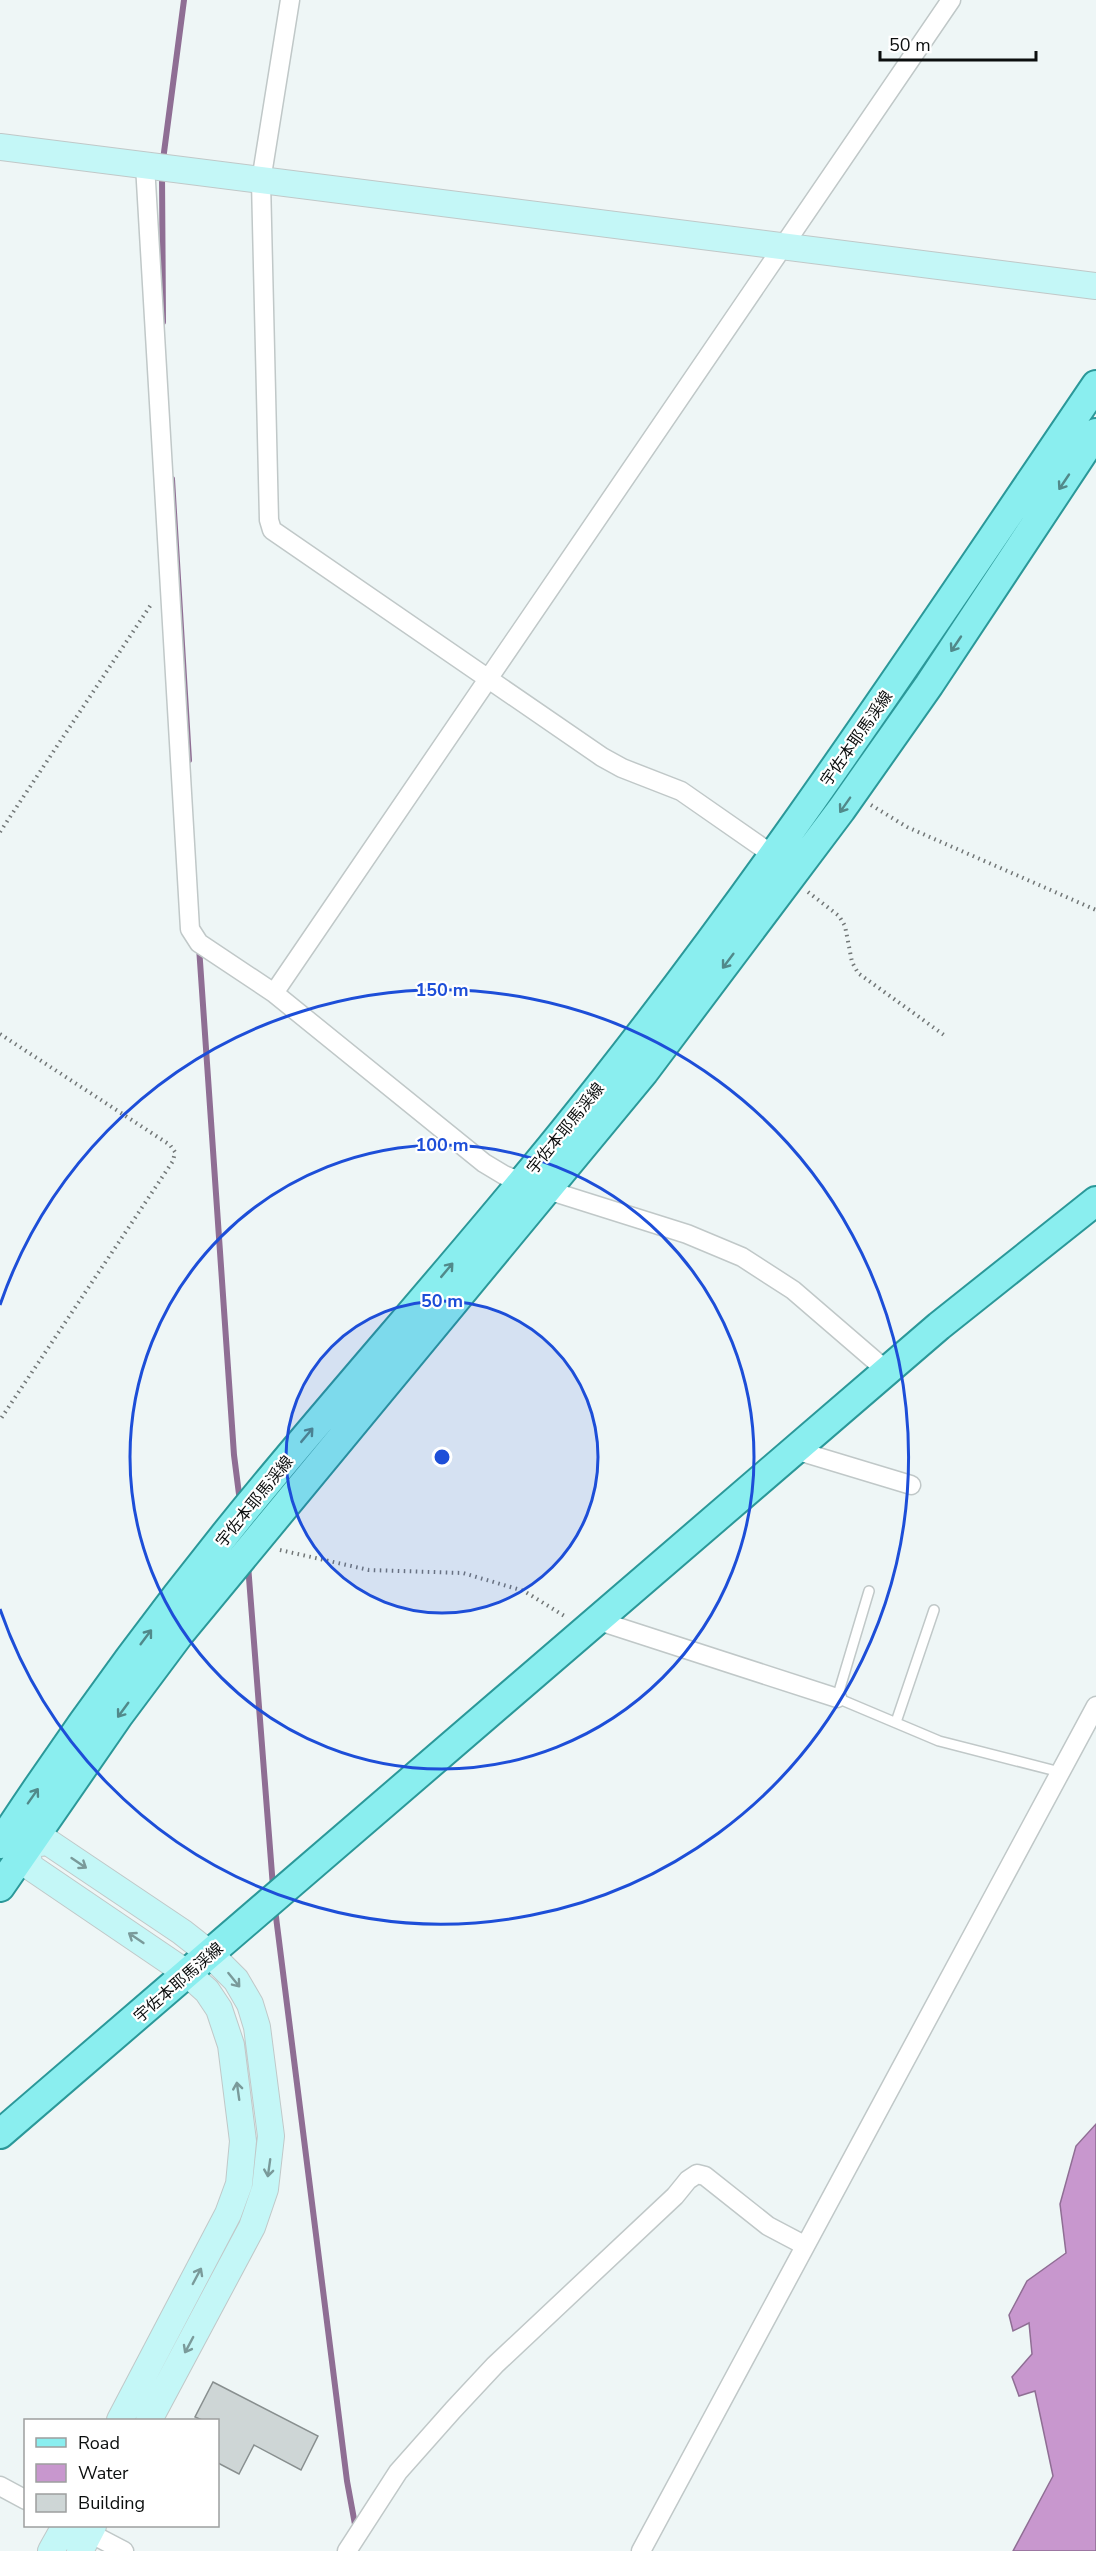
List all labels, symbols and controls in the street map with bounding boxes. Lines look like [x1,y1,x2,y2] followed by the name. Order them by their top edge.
[880,24,1036,62] scale bar
[889,33,931,57] text: 50 m
[1057,473,1069,490] one-way arrow
[950,636,962,652] one-way arrow
[816,686,898,791] street label: 宇佐本耶馬渓線
[838,796,851,812] one-way arrow
[722,952,734,968] one-way arrow
[415,978,469,1002] text: 150 m
[522,1078,610,1179] street label: 宇佐本耶馬渓線
[415,1133,469,1157] text: 100 m
[440,1263,454,1278] one-way arrow
[421,1289,463,1313] text: 50 m
[301,1427,314,1443] one-way arrow
[432,1447,452,1467] centre of rings
[211,1451,299,1552] street label: 宇佐本耶馬渓線
[140,1629,152,1645] one-way arrow
[116,1702,129,1718] one-way arrow
[27,1788,39,1804] one-way arrow
[71,1857,87,1869] one-way arrow
[127,1932,144,1945] one-way arrow
[129,1938,228,2028] street label: 宇佐本耶馬渓線
[228,1972,241,1988] one-way arrow
[232,2082,243,2101] one-way arrow
[263,2158,274,2178] one-way arrow
[191,2267,203,2285] one-way arrow
[183,2335,194,2353] one-way arrow
[24,2419,219,2527] legend
[78,2431,120,2455] text: Road
[78,2461,129,2485] text: Water
[78,2491,145,2515] text: Building

